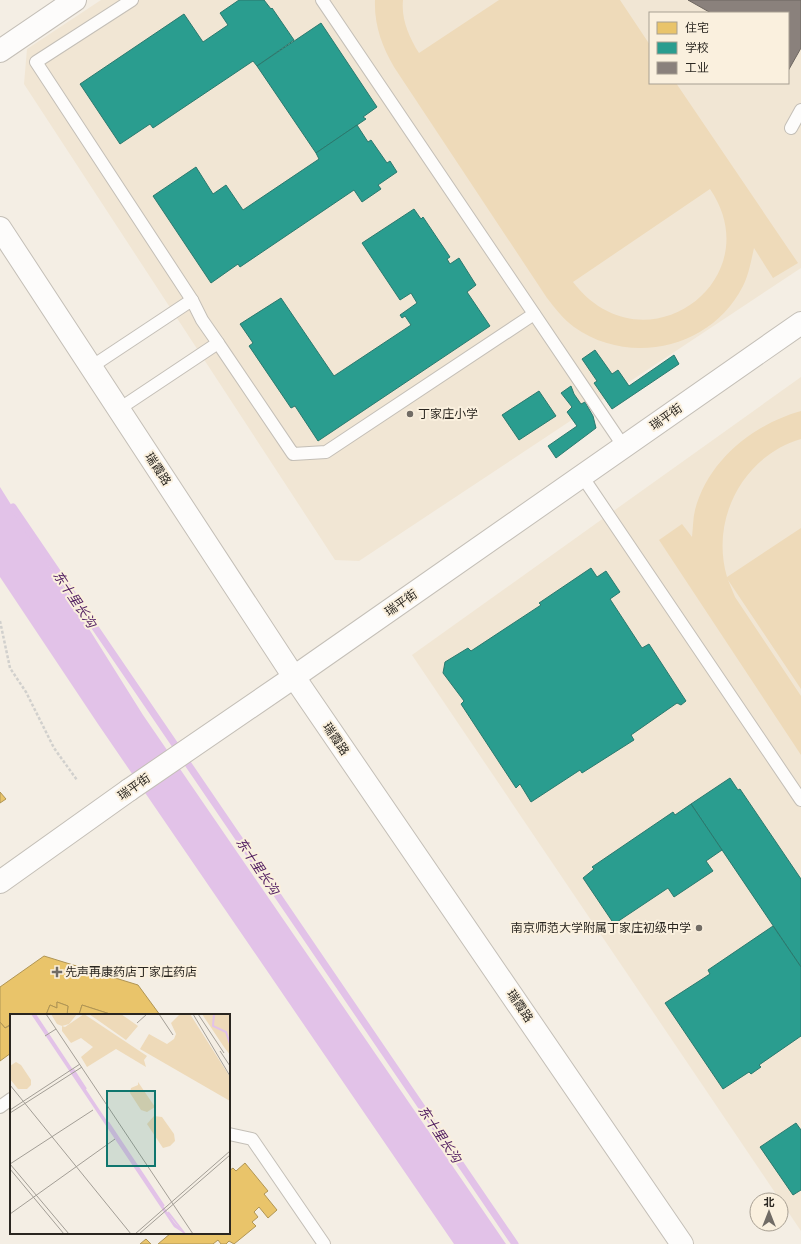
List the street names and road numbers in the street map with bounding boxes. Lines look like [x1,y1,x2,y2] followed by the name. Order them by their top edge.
[647,400,685,433] street label: 瑞平街
[142,450,175,488] street label: 瑞霞路
[382,586,420,619] street label: 瑞平街
[320,720,353,758] street label: 瑞霞路
[115,770,153,803] street label: 瑞平街
[504,987,537,1025] street label: 瑞霞路

